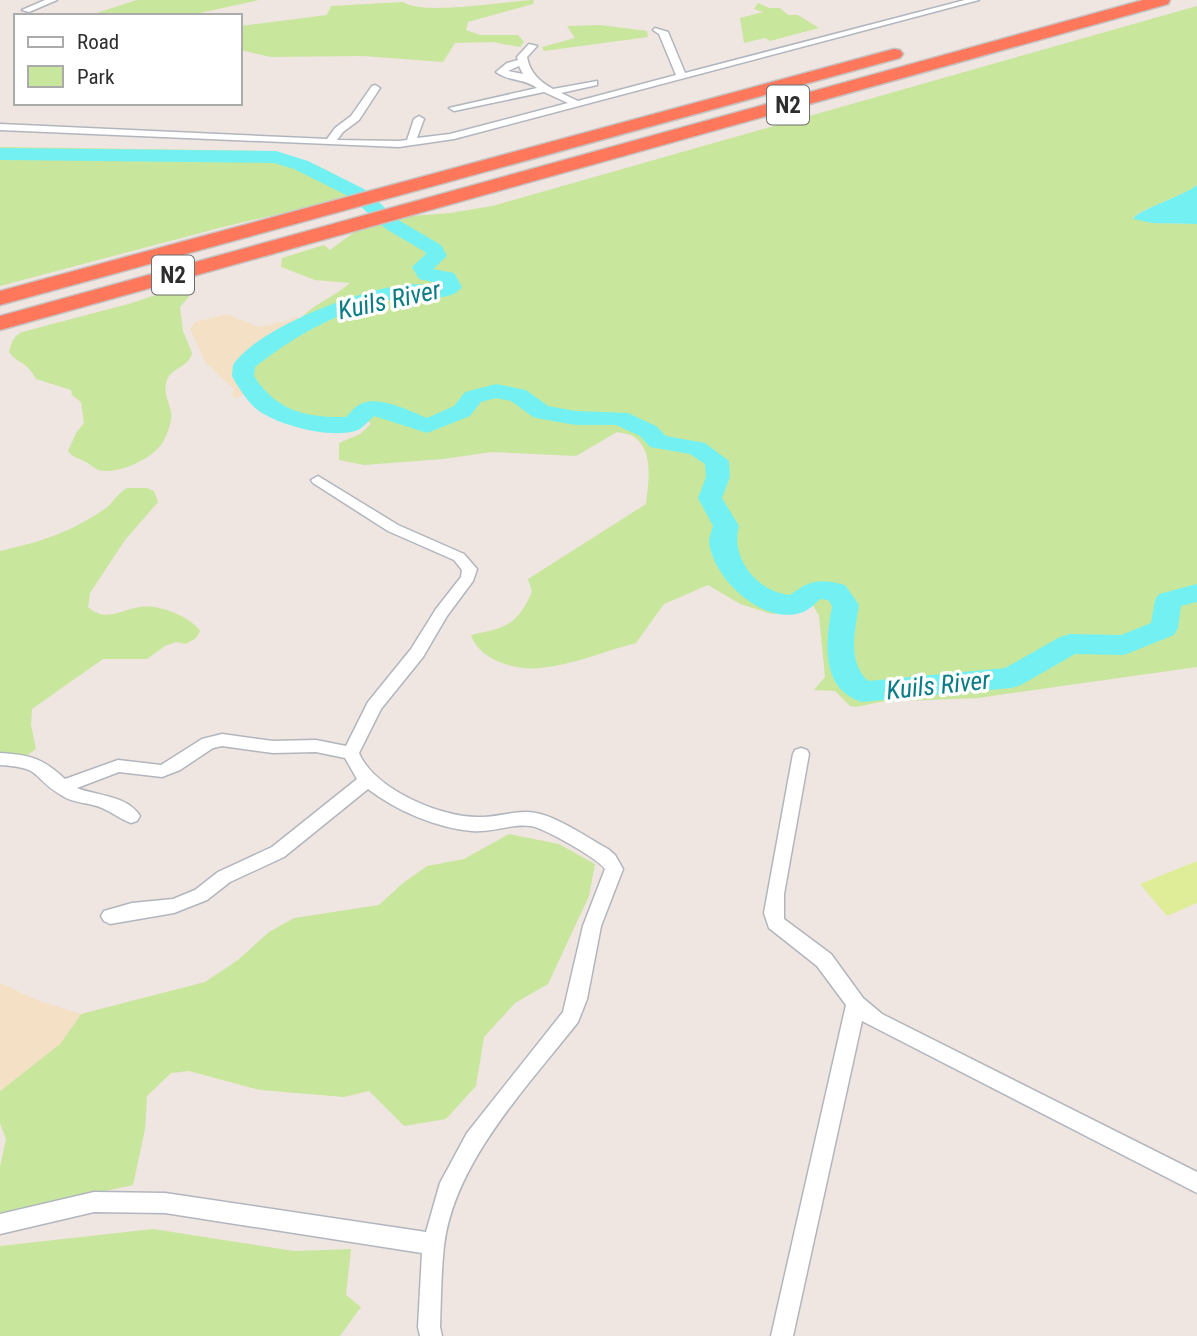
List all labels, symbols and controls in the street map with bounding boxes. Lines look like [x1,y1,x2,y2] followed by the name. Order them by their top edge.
[14,14,242,105] legend
[77,30,119,54] text: Road
[77,65,115,89] text: Park
[767,86,809,124] road number: N2
[152,256,194,294] road number: N2
[335,274,444,325] water label: Kuils River
[885,665,993,705] water label: Kuils River

